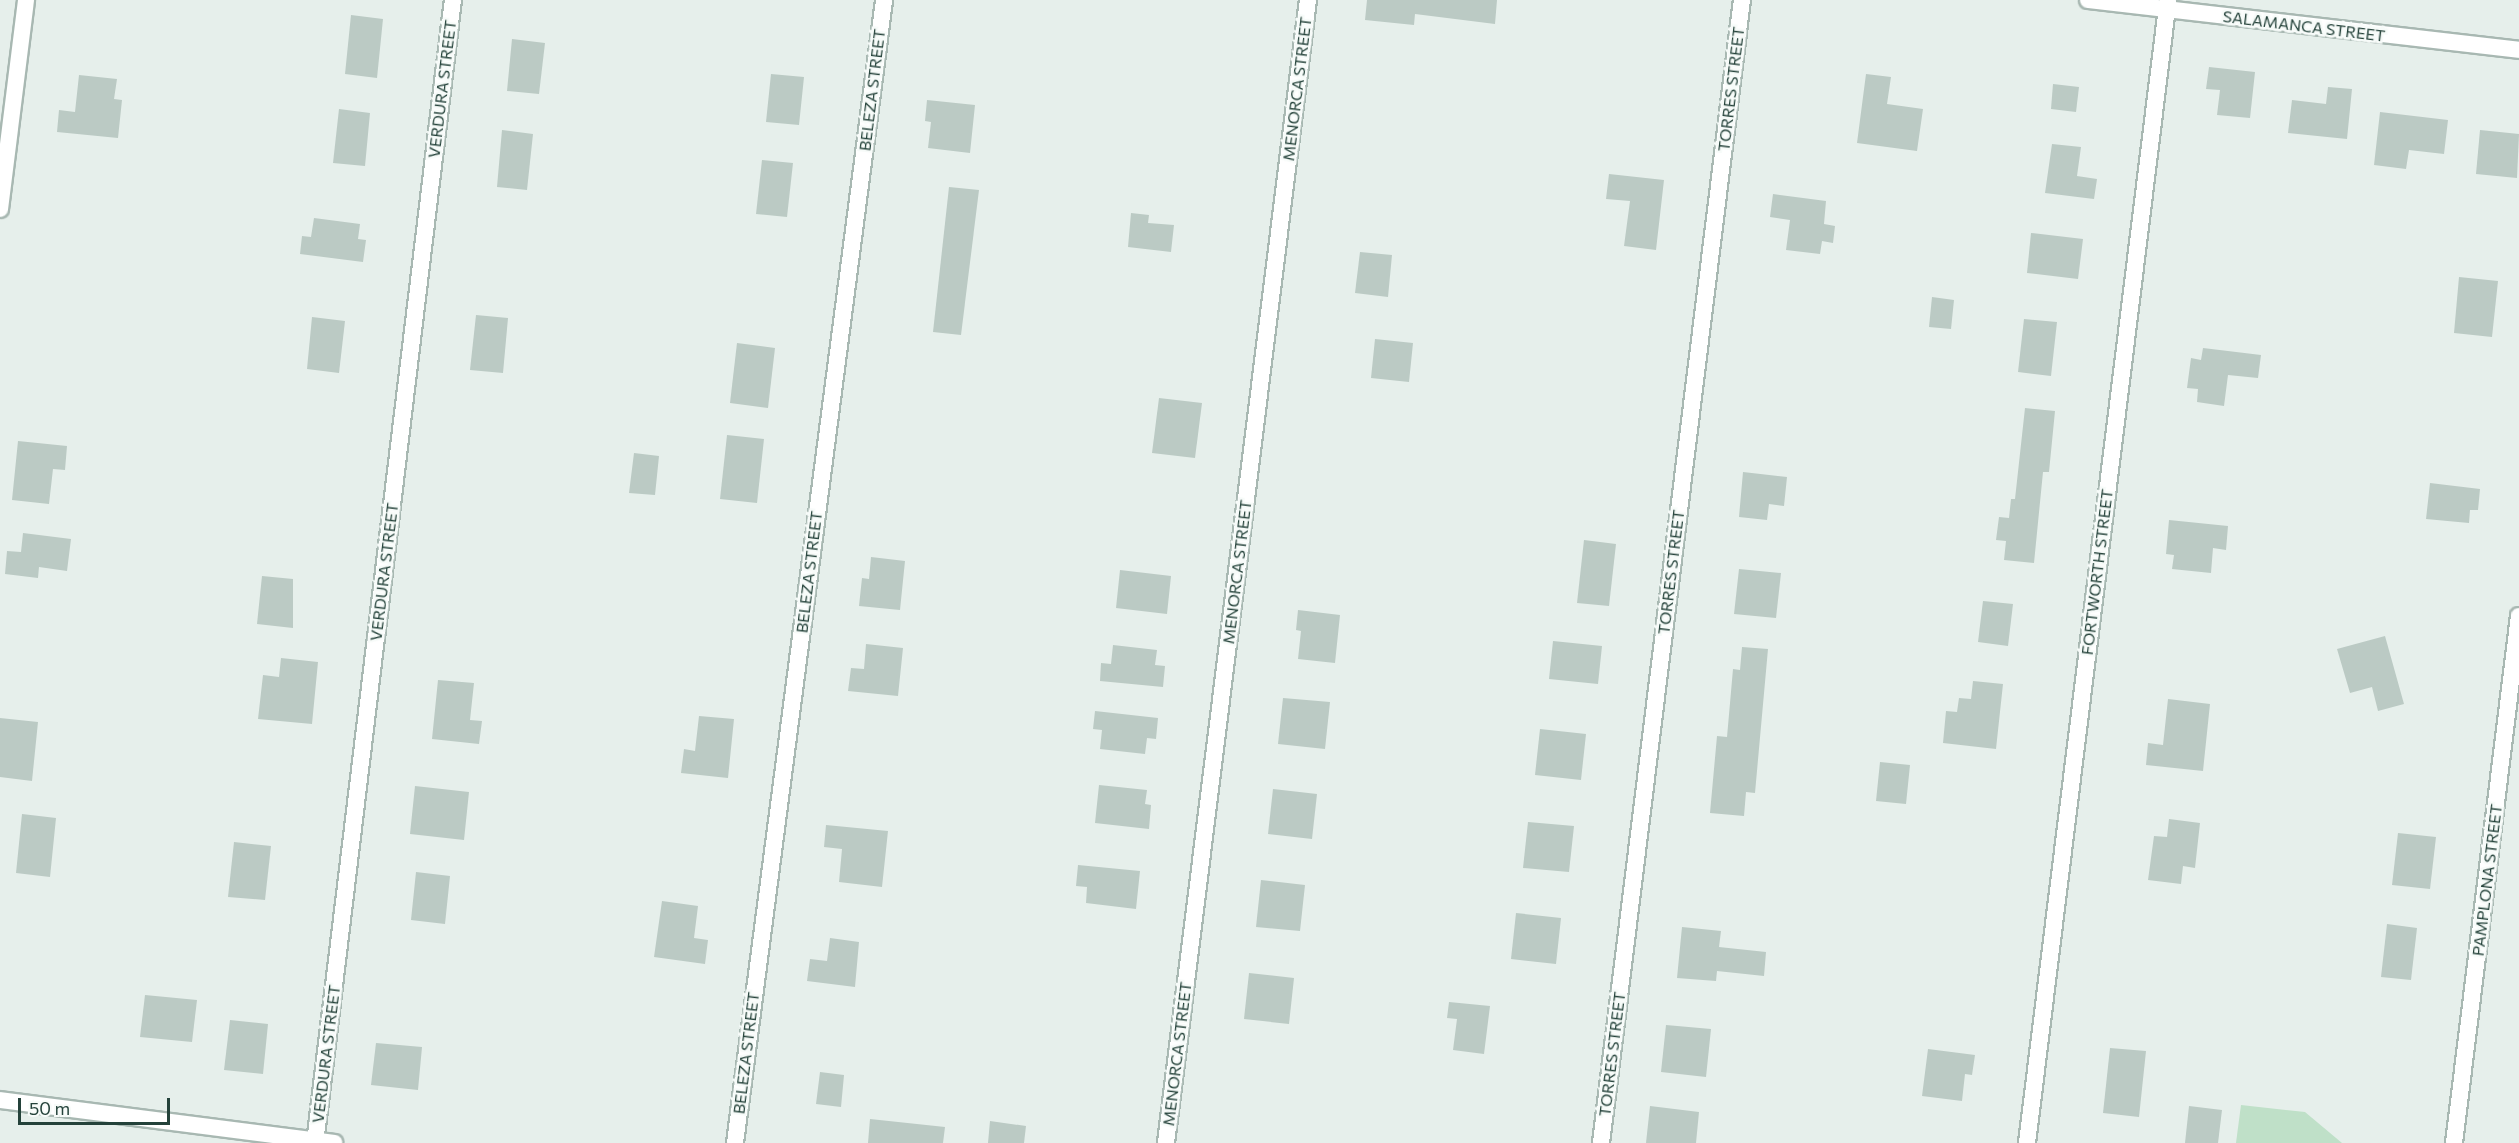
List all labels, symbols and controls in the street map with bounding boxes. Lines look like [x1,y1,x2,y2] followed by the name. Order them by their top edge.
[2222,7,2386,45] street label: SALAMANCA STREET
[1279,16,1315,162] street label: MENORCA STREET
[424,19,460,159] street label: VERDURA STREET
[1714,25,1748,153] street label: TORRES STREET
[855,28,889,152] street label: BELEZA STREET
[2077,488,2117,656] street label: FORTWORTH STREET
[1219,499,1255,645] street label: MENORCA STREET
[366,502,402,642] street label: VERDURA STREET
[1654,508,1688,636] street label: TORRES STREET
[792,510,826,634] street label: BELEZA STREET
[2468,803,2506,957] street label: PAMPLONA STREET
[1159,981,1195,1127] street label: MENORCA STREET
[308,984,344,1124] street label: VERDURA STREET
[1595,990,1629,1118] street label: TORRES STREET
[729,991,763,1115] street label: BELEZA STREET
[21,1086,172,1124] scale bar
[29,1097,70,1119] text: 50 m

